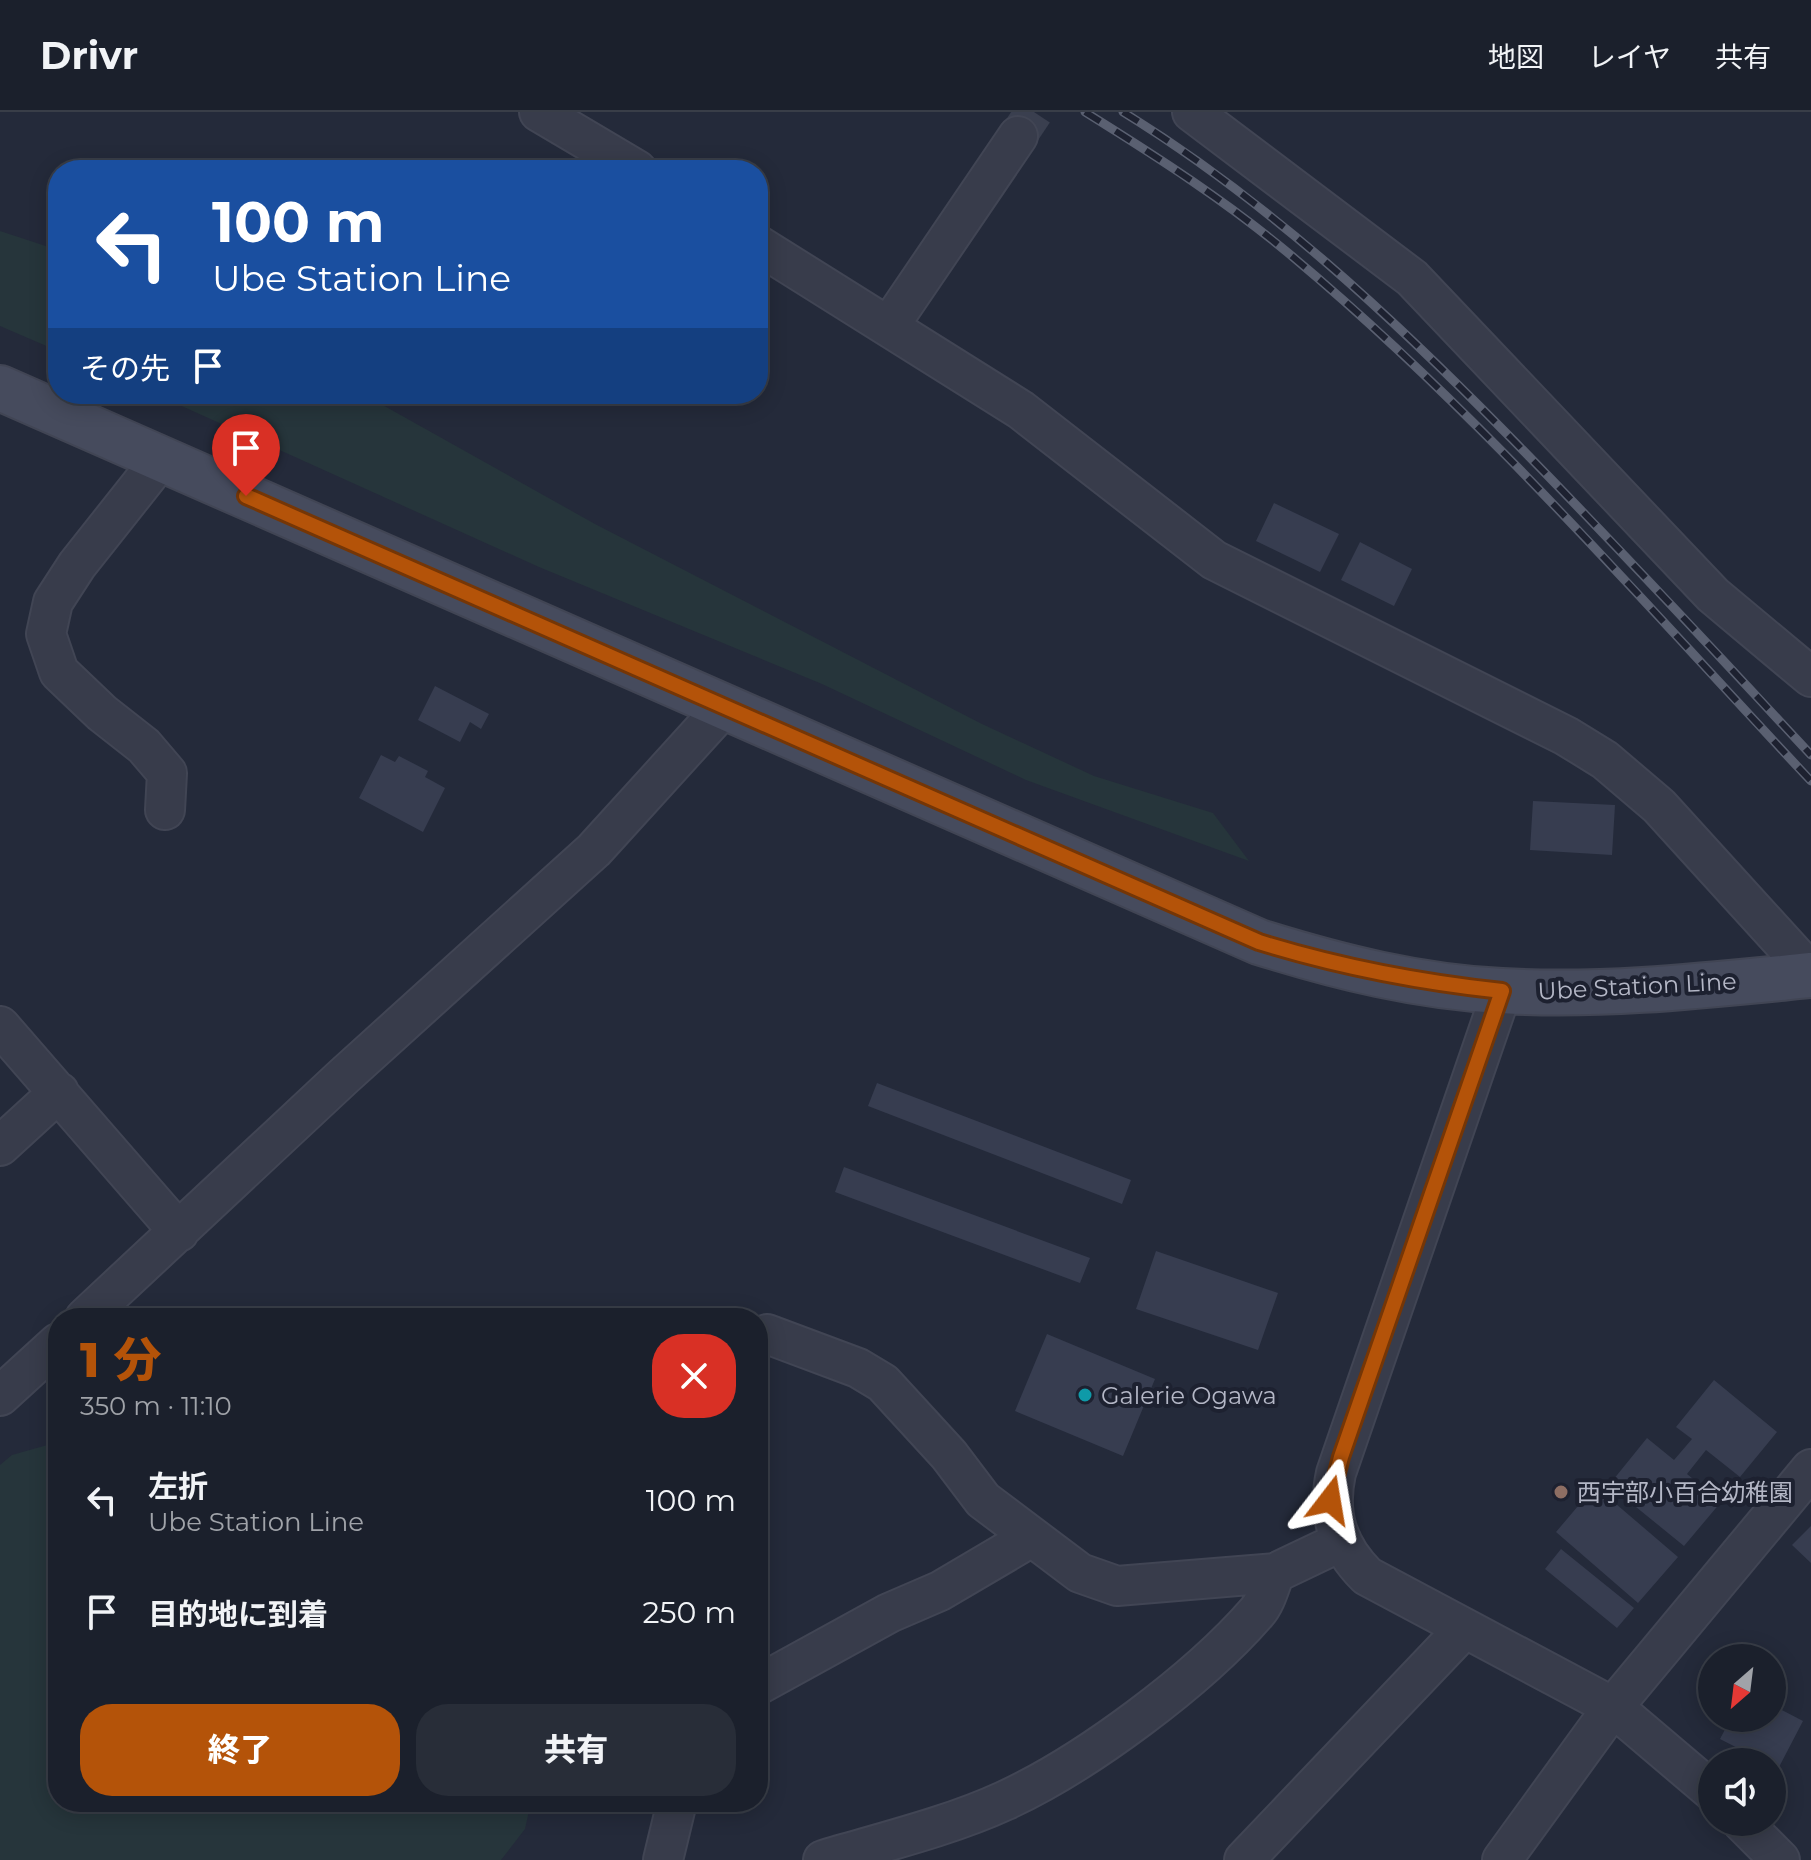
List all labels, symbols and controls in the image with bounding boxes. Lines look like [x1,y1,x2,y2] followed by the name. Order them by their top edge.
[40,32,138,79] text: Drivr
[1488,40,1544,74] text: 地図
[1588,40,1671,74] text: レイヤ
[1715,40,1771,74] text: 共有
[212,188,385,256] text: 100 m
[80,192,184,296] icon: left
[212,256,511,300] text: Ube Station Line
[186,344,230,388] icon: arrive
[80,350,170,387] text: その先
[212,414,280,496] pin
[224,426,268,470] icon: arrive
[1537,966,1737,1006] street label: Ube Station Line
[80,1331,161,1389] text: 1 分
[652,1334,736,1418] button: close
[1101,1381,1277,1410] place label: Galerie Ogawa
[1076,1386,1094,1404] marker: Galerie Ogawa
[80,1390,232,1422] text: 350 m · 11:10
[1288,1458,1372,1542] position arrow
[148,1468,208,1505] text: 左折
[80,1478,124,1522] icon: left
[1577,1478,1793,1507] place label: 西宇部小百合幼稚園
[646,1482,736,1519] text: 100 m
[1552,1483,1570,1501] marker: 西宇部小百合幼稚園
[148,1506,364,1538] text: Ube Station Line
[80,1590,124,1634] icon: arrive
[642,1594,736,1631] text: 250 m
[148,1596,328,1633] text: 目的地に到着
[1698,1644,1786,1732] north arrow
[1698,1644,1786,1836] map controls
[80,1704,400,1796] button: 終了
[416,1704,736,1796] button: 共有
[1698,1748,1786,1836] button: sound

